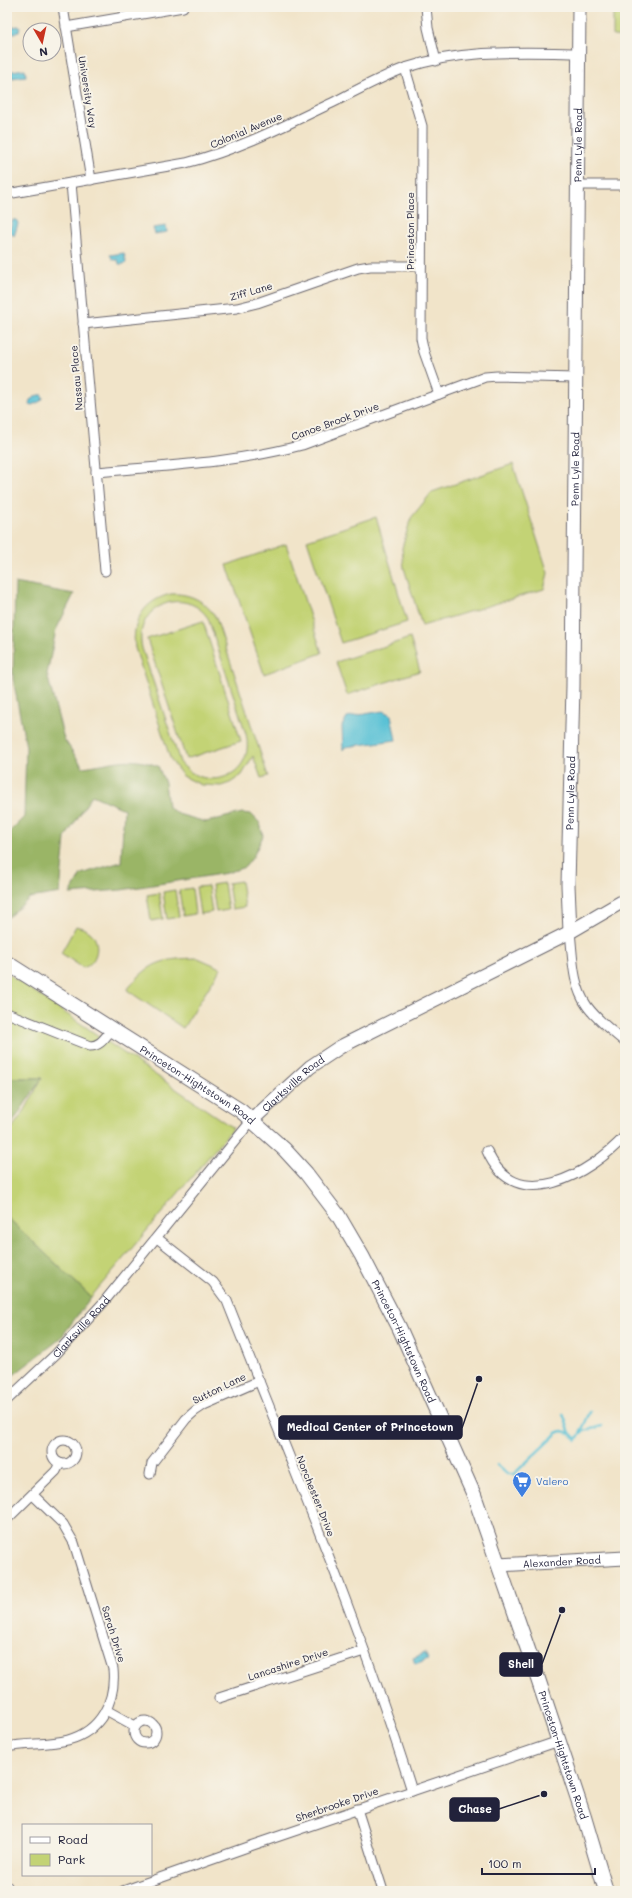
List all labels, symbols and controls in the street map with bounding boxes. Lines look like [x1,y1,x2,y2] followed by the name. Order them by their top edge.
[22,22,62,62] north arrow
[38,44,49,60] text: N
[75,55,101,129] street label: University Way
[570,108,585,182] street label: Penn Lyle Road
[208,109,284,151] street label: Colonial Avenue
[403,192,417,270] street label: Princeton Place
[228,278,274,304] street label: Ziff Lane
[66,345,86,411] street label: Nassau Place
[289,399,381,443] street label: Canoe Brook Drive
[568,432,582,506] street label: Penn Lyle Road
[562,756,578,830] street label: Penn Lyle Road
[137,1042,258,1127] street label: Princeton-Hightstown Road
[259,1052,327,1115] street label: Clarksville Road
[369,1277,439,1405] street label: Princeton-Hightstown Road
[49,1293,113,1361] street label: Clarksville Road
[190,1369,248,1407] street label: Sutton Lane
[279,1416,462,1439] callout: Medical Center of Princetown
[287,1419,453,1434] text: Medical Center of Princetown
[293,1453,339,1539] street label: Norchester Drive
[511,1470,533,1498] supermarket icon: Valero
[536,1474,568,1488] place label: Valero
[522,1552,601,1571] street label: Alexander Road
[99,1604,129,1664] street label: Sarah Drive
[246,1644,330,1684] street label: Lancashire Drive
[500,1653,542,1676] callout: Shell
[508,1656,534,1671] text: Shell
[535,1689,591,1821] street label: Princeton-Hightstown Road
[294,1783,380,1825] street label: Sherbrooke Drive
[450,1798,499,1821] callout: Chase
[458,1801,492,1816] text: Chase
[22,1824,152,1876] legend
[58,1831,88,1847] text: Road
[482,1850,595,1876] scale bar
[58,1851,85,1867] text: Park
[488,1855,522,1871] text: 100 m

